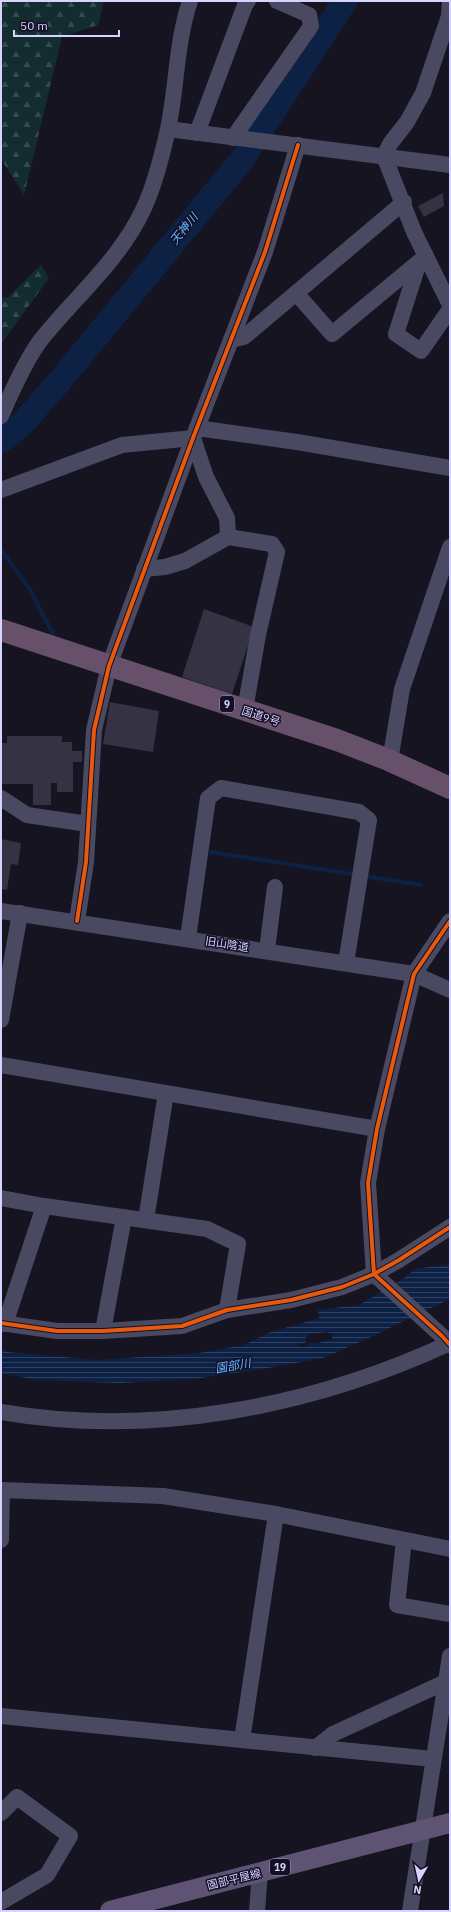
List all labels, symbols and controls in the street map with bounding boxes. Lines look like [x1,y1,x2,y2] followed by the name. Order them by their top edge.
[14,12,119,38] scale bar
[20,18,48,33] text: 50 m
[166,208,202,247] water label: 天神川
[220,696,234,712] road number: 9
[240,703,282,729] street label: 国道9号
[204,934,250,954] street label: 旧山陰道
[214,1355,254,1376] water label: 園部川
[270,1859,290,1875] road number: 19
[399,1860,439,1900] north arrow
[206,1866,262,1892] street label: 園部平屋線
[412,1882,422,1897] text: N

